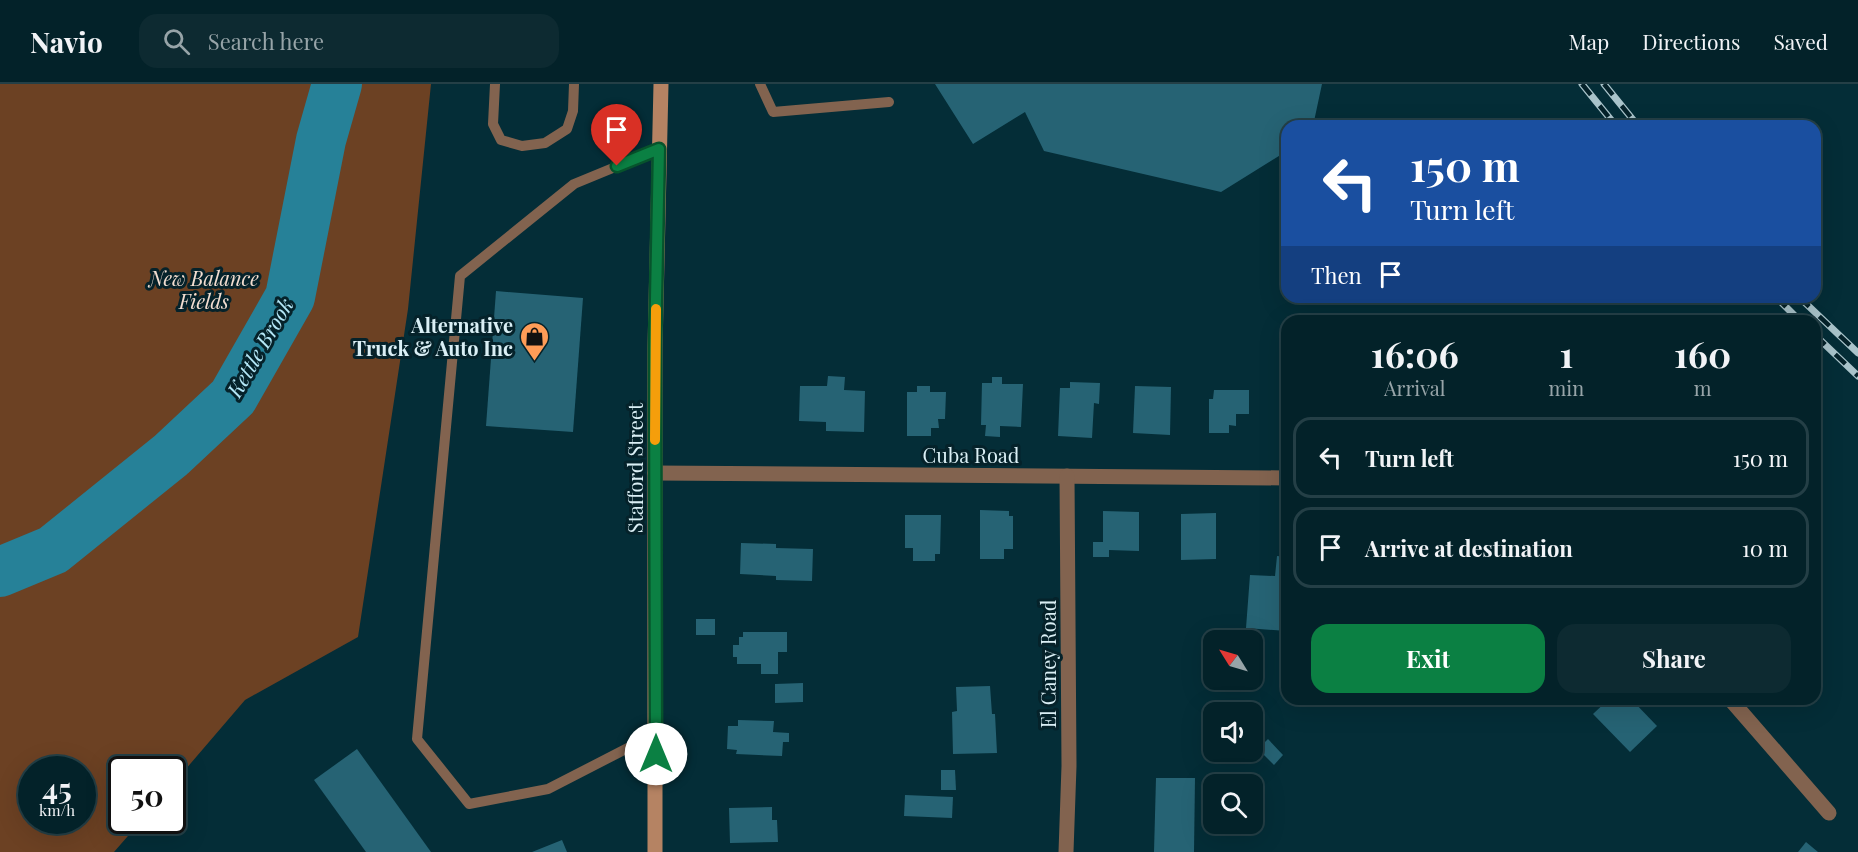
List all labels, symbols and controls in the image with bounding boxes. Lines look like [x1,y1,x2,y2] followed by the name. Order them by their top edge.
[139,14,559,68] search box
[30,23,103,60] text: Navio
[160,25,193,58] icon: search
[208,26,324,56] text: Search here
[1568,27,1609,55] text: Map
[1642,27,1740,55] text: Directions
[1773,27,1828,55] text: Saved
[591,104,642,166] pin
[600,113,633,146] icon: arrive
[1410,137,1520,193] text: 150 m
[1311,144,1389,222] icon: left
[1410,191,1514,227] text: Turn left
[1374,258,1407,291] icon: arrive
[1311,260,1362,290] text: Then
[147,264,259,314] park label: New Balance Fields
[219,292,299,403] water label: Kettle Brook
[353,311,513,361] place label: Alternative Truck & Auto Inc
[518,320,550,362] shop icon: Alternative Truck & Auto Inc
[1371,329,1459,377] text: 16:06
[1559,329,1573,377] text: 1
[1674,329,1731,377] text: 160
[1384,374,1446,401] text: Arrival
[1549,374,1584,401] text: min
[1694,374,1711,401] text: m
[621,402,648,533] street label: Stafford Street
[923,441,1020,468] street label: Cuba Road
[1314,441,1347,474] icon: left
[1365,443,1454,473] text: Turn left
[1733,443,1788,473] text: 150 m
[1314,531,1347,564] icon: arrive
[1365,533,1573,563] text: Arrive at destination
[1742,533,1788,563] text: 10 m
[1034,599,1061,728] street label: El Caney Road
[1311,624,1545,693] button: Exit
[1557,624,1791,693] button: Share
[1203,630,1263,690] north arrow
[1203,630,1263,834] map controls
[1203,702,1263,762] button: sound
[624,722,688,786] position arrow
[108,756,186,834] speed limit sign: 50
[42,768,72,808] text: 45
[1203,774,1263,834] button: search
[39,800,75,820] text: km/h

